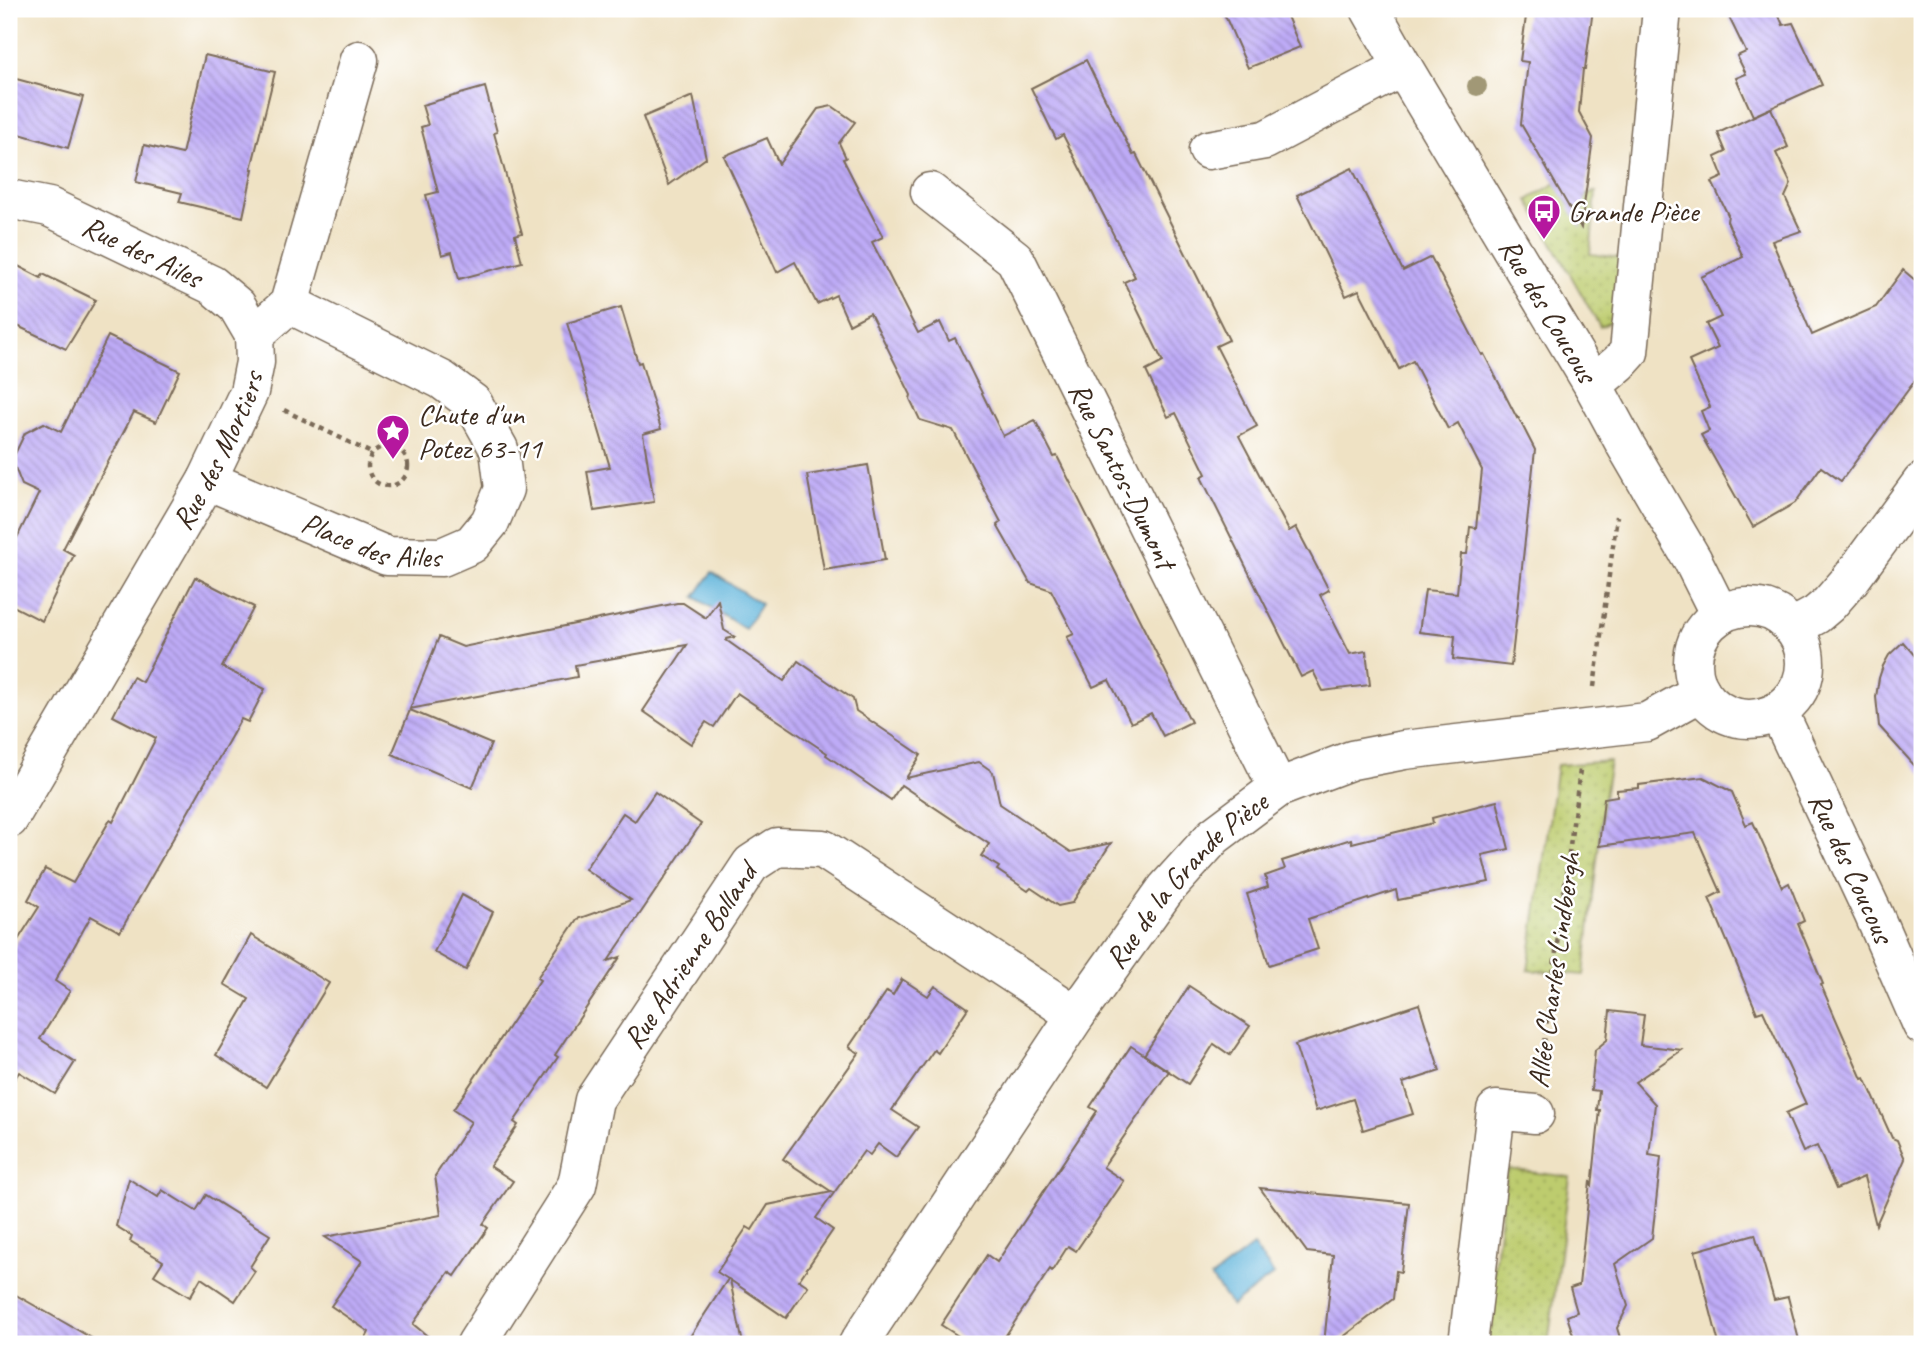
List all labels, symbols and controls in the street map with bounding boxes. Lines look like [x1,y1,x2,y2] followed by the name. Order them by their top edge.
[1525,192,1563,241] bus stop icon: Grande Pièce
[1568,192,1701,230] place label: Grande Pièce
[76,207,211,298] street label: Rue des Ailes
[1491,231,1607,392] street label: Rue des Coucous
[163,366,272,537] street label: Rue des Mortiers
[1060,376,1187,579] street label: Rue Santos-Dumont
[418,395,543,467] place label: Chute d'un Potez 63-11
[374,412,412,461] place icon: Chute d'un Potez 63-11
[296,503,444,576] street label: Place des Ailes
[1096,782,1277,976] street label: Rue de la Grande Pièce
[1800,786,1904,951] street label: Rue des Coucous
[1519,848,1590,1090] street label: Allée Charles Lindbergh
[614,852,768,1056] street label: Rue Adrienne Bolland

